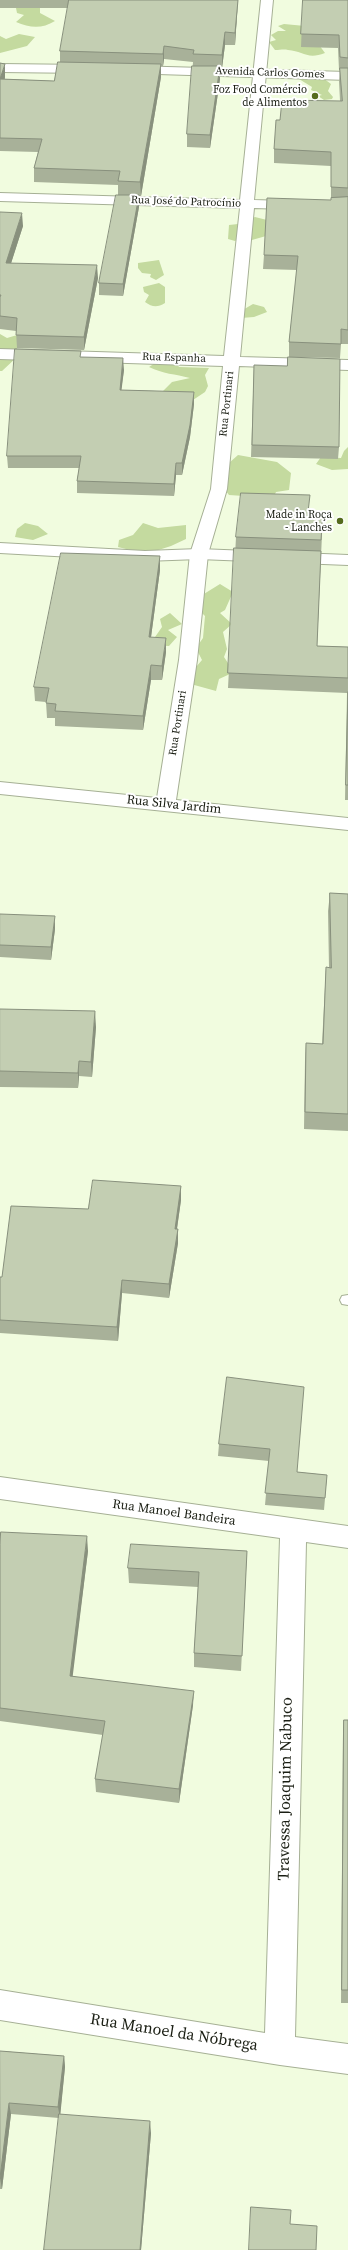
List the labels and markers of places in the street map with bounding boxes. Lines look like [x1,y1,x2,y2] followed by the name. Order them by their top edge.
[213,83,307,109] place label: Foz Food Comércio de Alimentos
[310,91,320,101] marker: Foz Food Comércio de Alimentos
[266,508,332,534] place label: Made in Roça - Lanches
[335,516,345,526] marker: Made in Roça - Lanches

